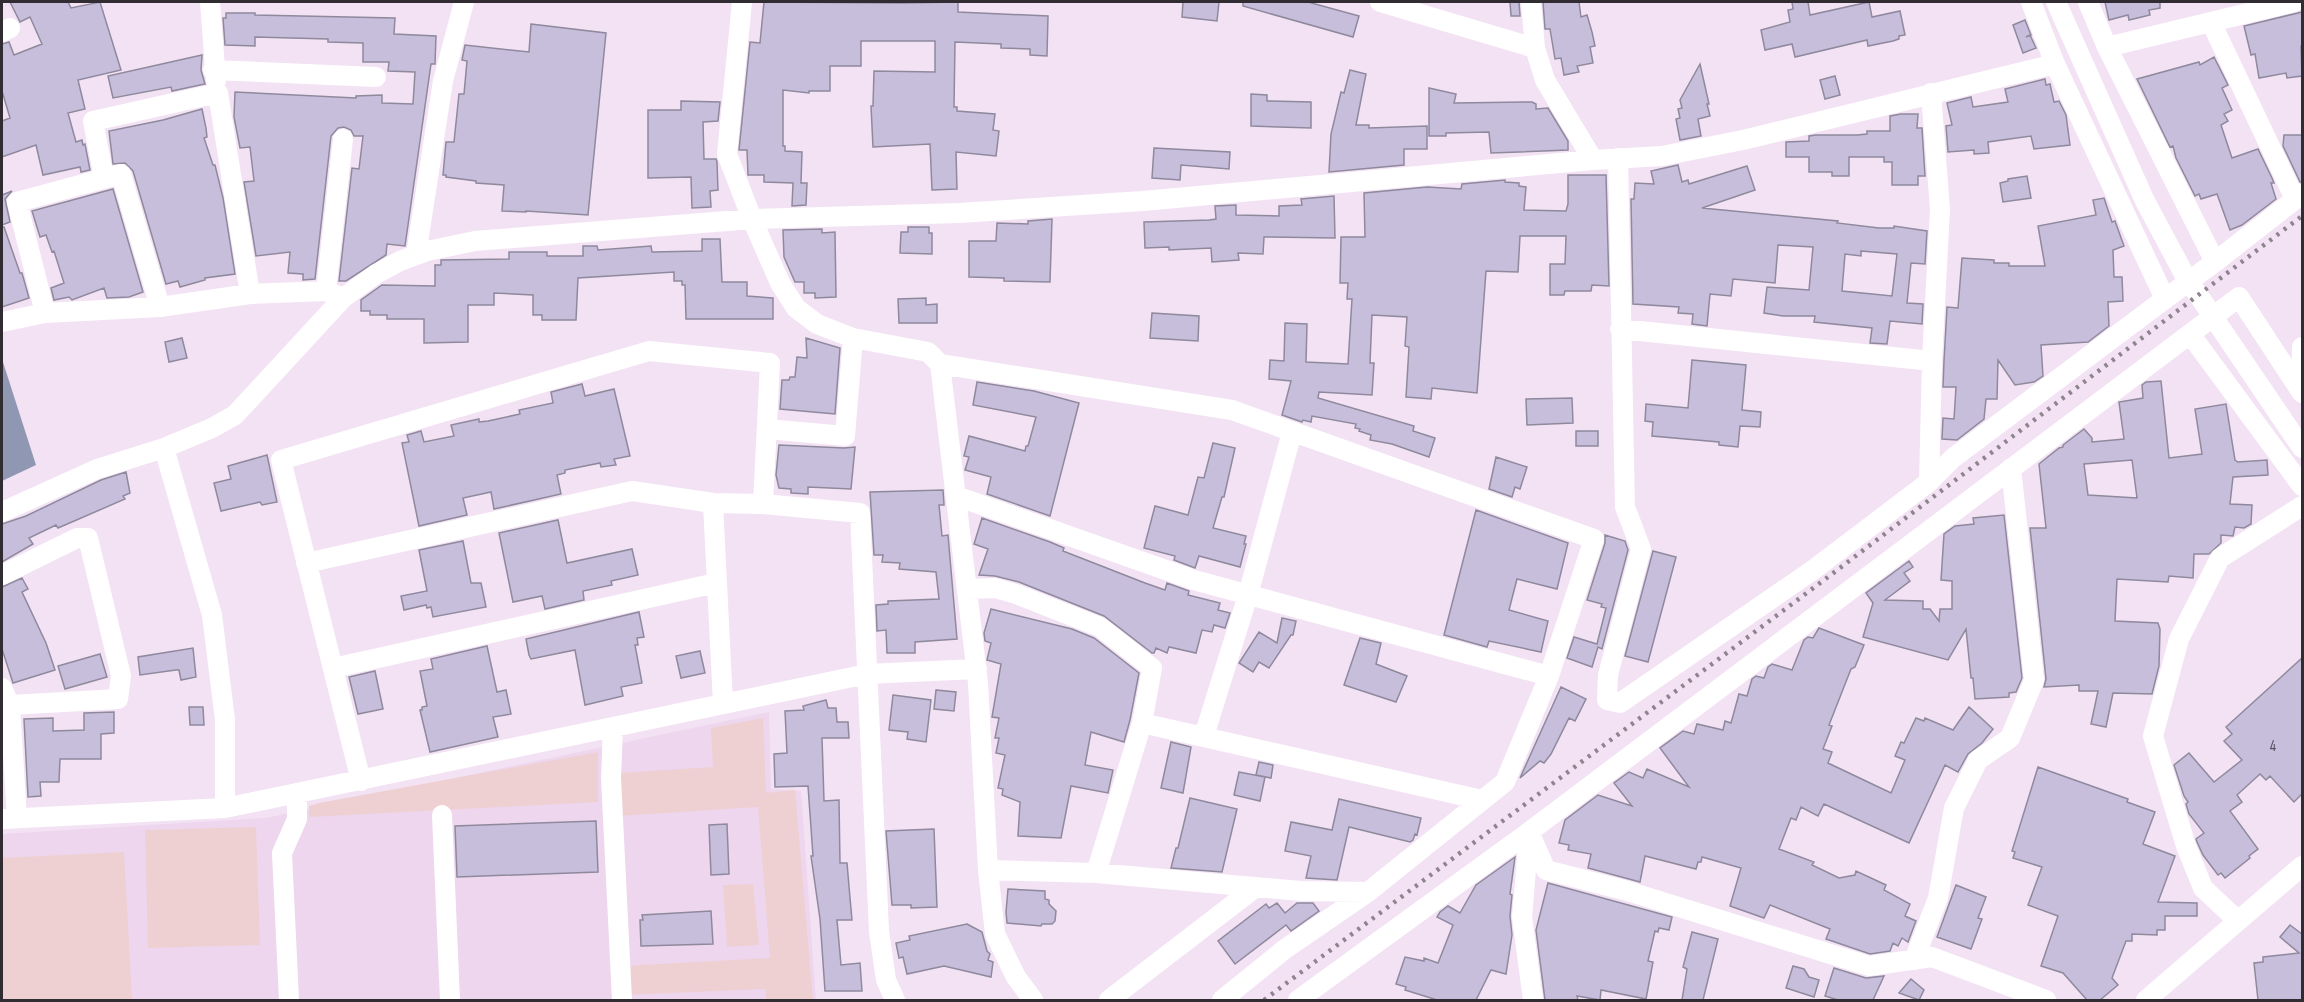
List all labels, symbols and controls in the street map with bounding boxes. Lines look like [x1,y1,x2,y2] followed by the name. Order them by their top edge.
[2270,737,2276,756] house number: 4

